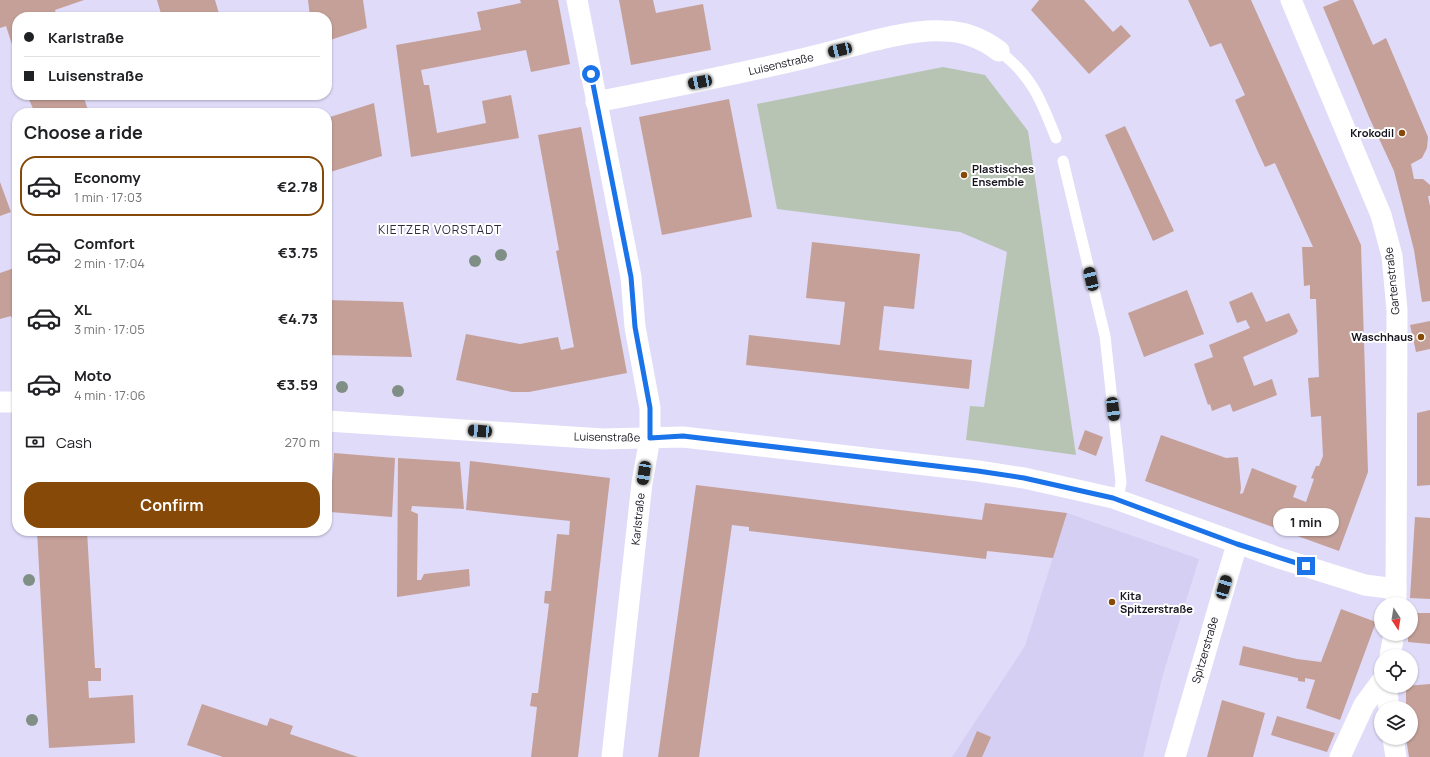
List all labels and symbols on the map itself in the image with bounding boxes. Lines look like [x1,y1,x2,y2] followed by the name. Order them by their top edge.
[827,41,853,59] car
[747,49,815,78] street label: Luisenstraße
[582,65,600,83] route start
[687,74,713,90] car
[1350,125,1394,140] place label: Krokodil
[1397,128,1407,138] marker: Krokodil
[972,161,1034,189] place label: Plastisches Ensemble
[959,170,969,180] marker: Plastisches Ensemble
[378,221,502,238] district label: KIETZER VORSTADT
[1380,246,1403,316] street label: Gartenstraße
[1082,266,1100,292] car
[1351,329,1413,344] place label: Waschhaus
[1416,332,1426,342] marker: Waschhaus
[1106,396,1120,422] car
[468,424,492,438] car
[574,428,641,445] street label: Luisenstraße
[636,460,652,486] car
[627,492,648,546] street label: Karlstraße
[1273,508,1339,536] callout: 1 min
[1297,557,1315,575] route end
[1215,574,1233,600] car
[1120,588,1193,616] place label: Kita Spitzerstraße
[1107,597,1117,607] marker: Kita Spitzerstraße
[1374,597,1418,641] north arrow
[1188,614,1221,685] street label: Spitzerstraße

